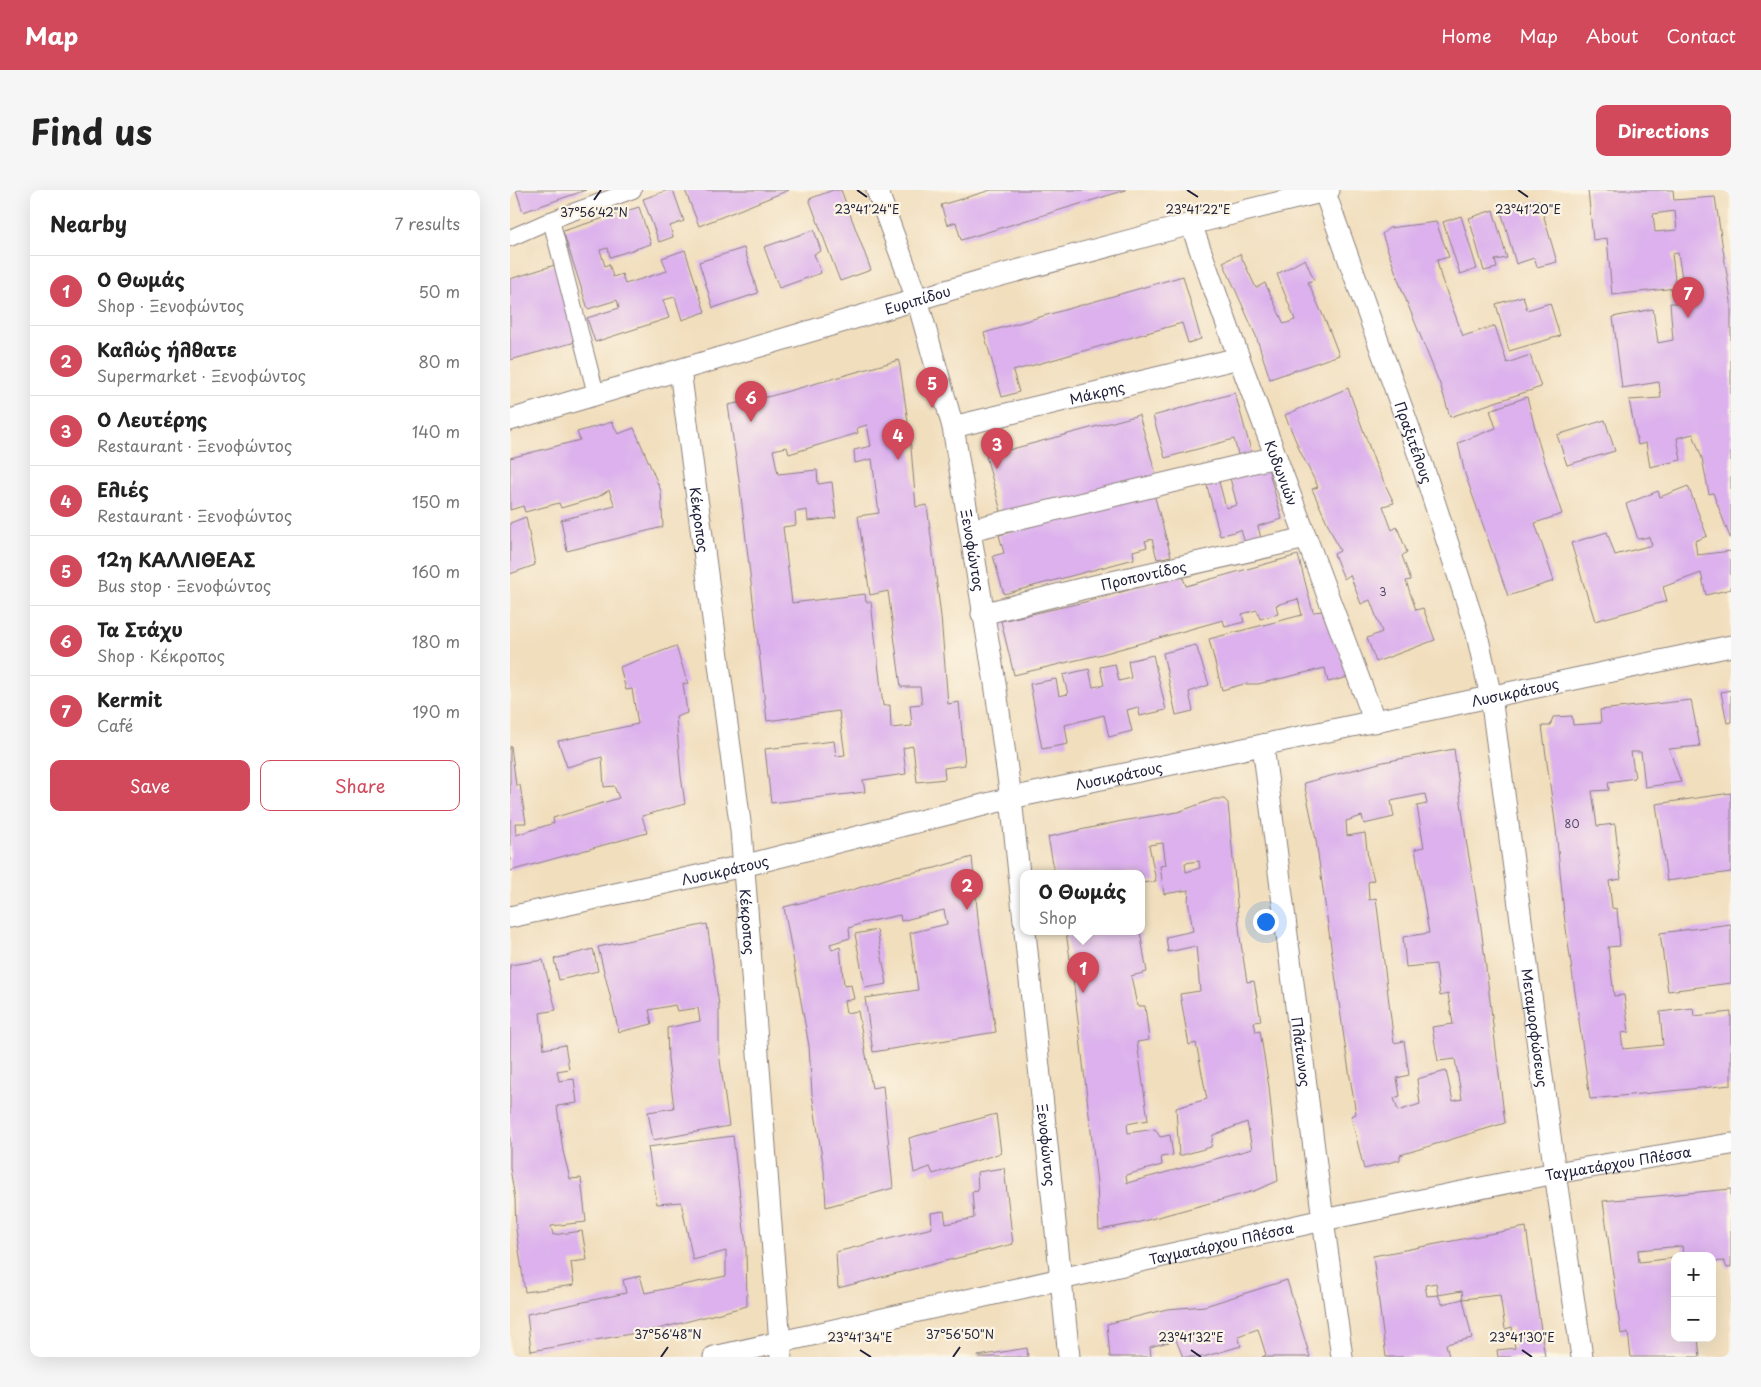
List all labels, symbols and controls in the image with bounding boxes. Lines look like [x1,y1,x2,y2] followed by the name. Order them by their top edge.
[25,17,78,53] text: Map
[1441,22,1491,49] text: Home
[1519,22,1558,49] text: Map
[1586,22,1638,49] text: About
[1666,22,1736,49] text: Contact
[30,104,152,157] text: Find us
[1596,105,1731,156] button: Directions
[834,200,900,218] text: 23°41'24"E
[1165,200,1231,218] text: 23°41'22"E
[1495,200,1561,218] text: 23°41'20"E
[560,203,628,221] text: 37°56'42"N
[50,207,127,239] text: Nearby
[395,211,460,235] text: 7 results
[97,265,185,293] text: Ο Θωμάς
[1672,277,1704,318] pin: 7
[62,279,70,303] text: 1
[419,279,460,303] text: 50 m
[882,280,953,319] street label: Ευριπίδου
[97,293,244,317] text: Shop · Ξενοφώντος
[97,335,237,363] text: Καλώς ήλθατε
[60,349,72,373] text: 2
[418,349,460,373] text: 80 m
[97,363,306,387] text: Supermarket · Ξενοφώντος
[916,367,948,408] pin: 5
[1067,376,1127,409] street label: Μάκρης
[735,381,767,422] pin: 6
[1390,399,1438,486] street label: Πραξιτέλους
[97,405,207,433] text: Ο Λευτέρης
[61,419,71,443] text: 3
[412,419,460,443] text: 140 m
[882,419,914,460] pin: 4
[981,428,1013,469] pin: 3
[97,433,292,457] text: Restaurant · Ξενοφώντος
[1260,437,1304,509] street label: Κυδωνιών
[97,475,149,503] text: Ελιές
[685,486,715,554] street label: Κέκροπος
[61,489,71,513] text: 4
[412,489,460,513] text: 150 m
[97,503,292,527] text: Restaurant · Ξενοφώντος
[956,508,990,593] street label: Ξενοφώντος
[97,545,256,573] text: 12η ΚΑΛΛΙΘΕΑΣ
[1098,555,1188,595] street label: Προποντίδος
[61,559,71,583] text: 5
[412,559,460,583] text: 160 m
[97,573,271,597] text: Bus stop · Ξενοφώντος
[1379,583,1387,600] house number: 3
[97,615,183,643] text: Τα Στάχυ
[60,629,72,653] text: 6
[412,629,460,653] text: 180 m
[97,643,225,667] text: Shop · Κέκροπος
[1469,672,1560,711] street label: Λυσικράτους
[97,685,163,713] text: Kermit
[61,699,71,723] text: 7
[412,699,460,723] text: 190 m
[97,713,133,737] text: Café
[1073,756,1164,795] street label: Λυσικράτους
[50,760,250,811] button: Save
[260,760,460,811] button: Share
[1565,815,1579,832] house number: 80
[679,849,771,890] street label: Λυσικράτους
[951,869,983,910] pin: 2
[1020,870,1145,935] popup
[1039,877,1126,905] text: Ο Θωμάς
[735,888,761,955] street label: Κέκροπος
[1039,905,1077,929] text: Shop
[1253,909,1279,935] your location
[1067,952,1099,993] pin: 1
[1517,967,1554,1088] street label: Μεταμορφώσεως
[1287,1015,1317,1088] street label: Πλάτωνος
[1032,1103,1062,1187] street label: Ξενοφώντος
[1543,1140,1693,1185] street label: Ταγματάρχου Πλέσσα
[1147,1216,1296,1269] street label: Ταγματάρχου Πλέσσα
[1671,1252,1716,1342] map controls
[1671,1252,1716,1297] button: +
[1671,1297,1716,1342] button: −
[634,1325,702,1343] text: 37°56'48"N
[926,1325,994,1343] text: 37°56'50"N
[828,1328,892,1346] text: 23°41'34"E
[1158,1328,1224,1346] text: 23°41'32"E
[1489,1328,1555,1346] text: 23°41'30"E

